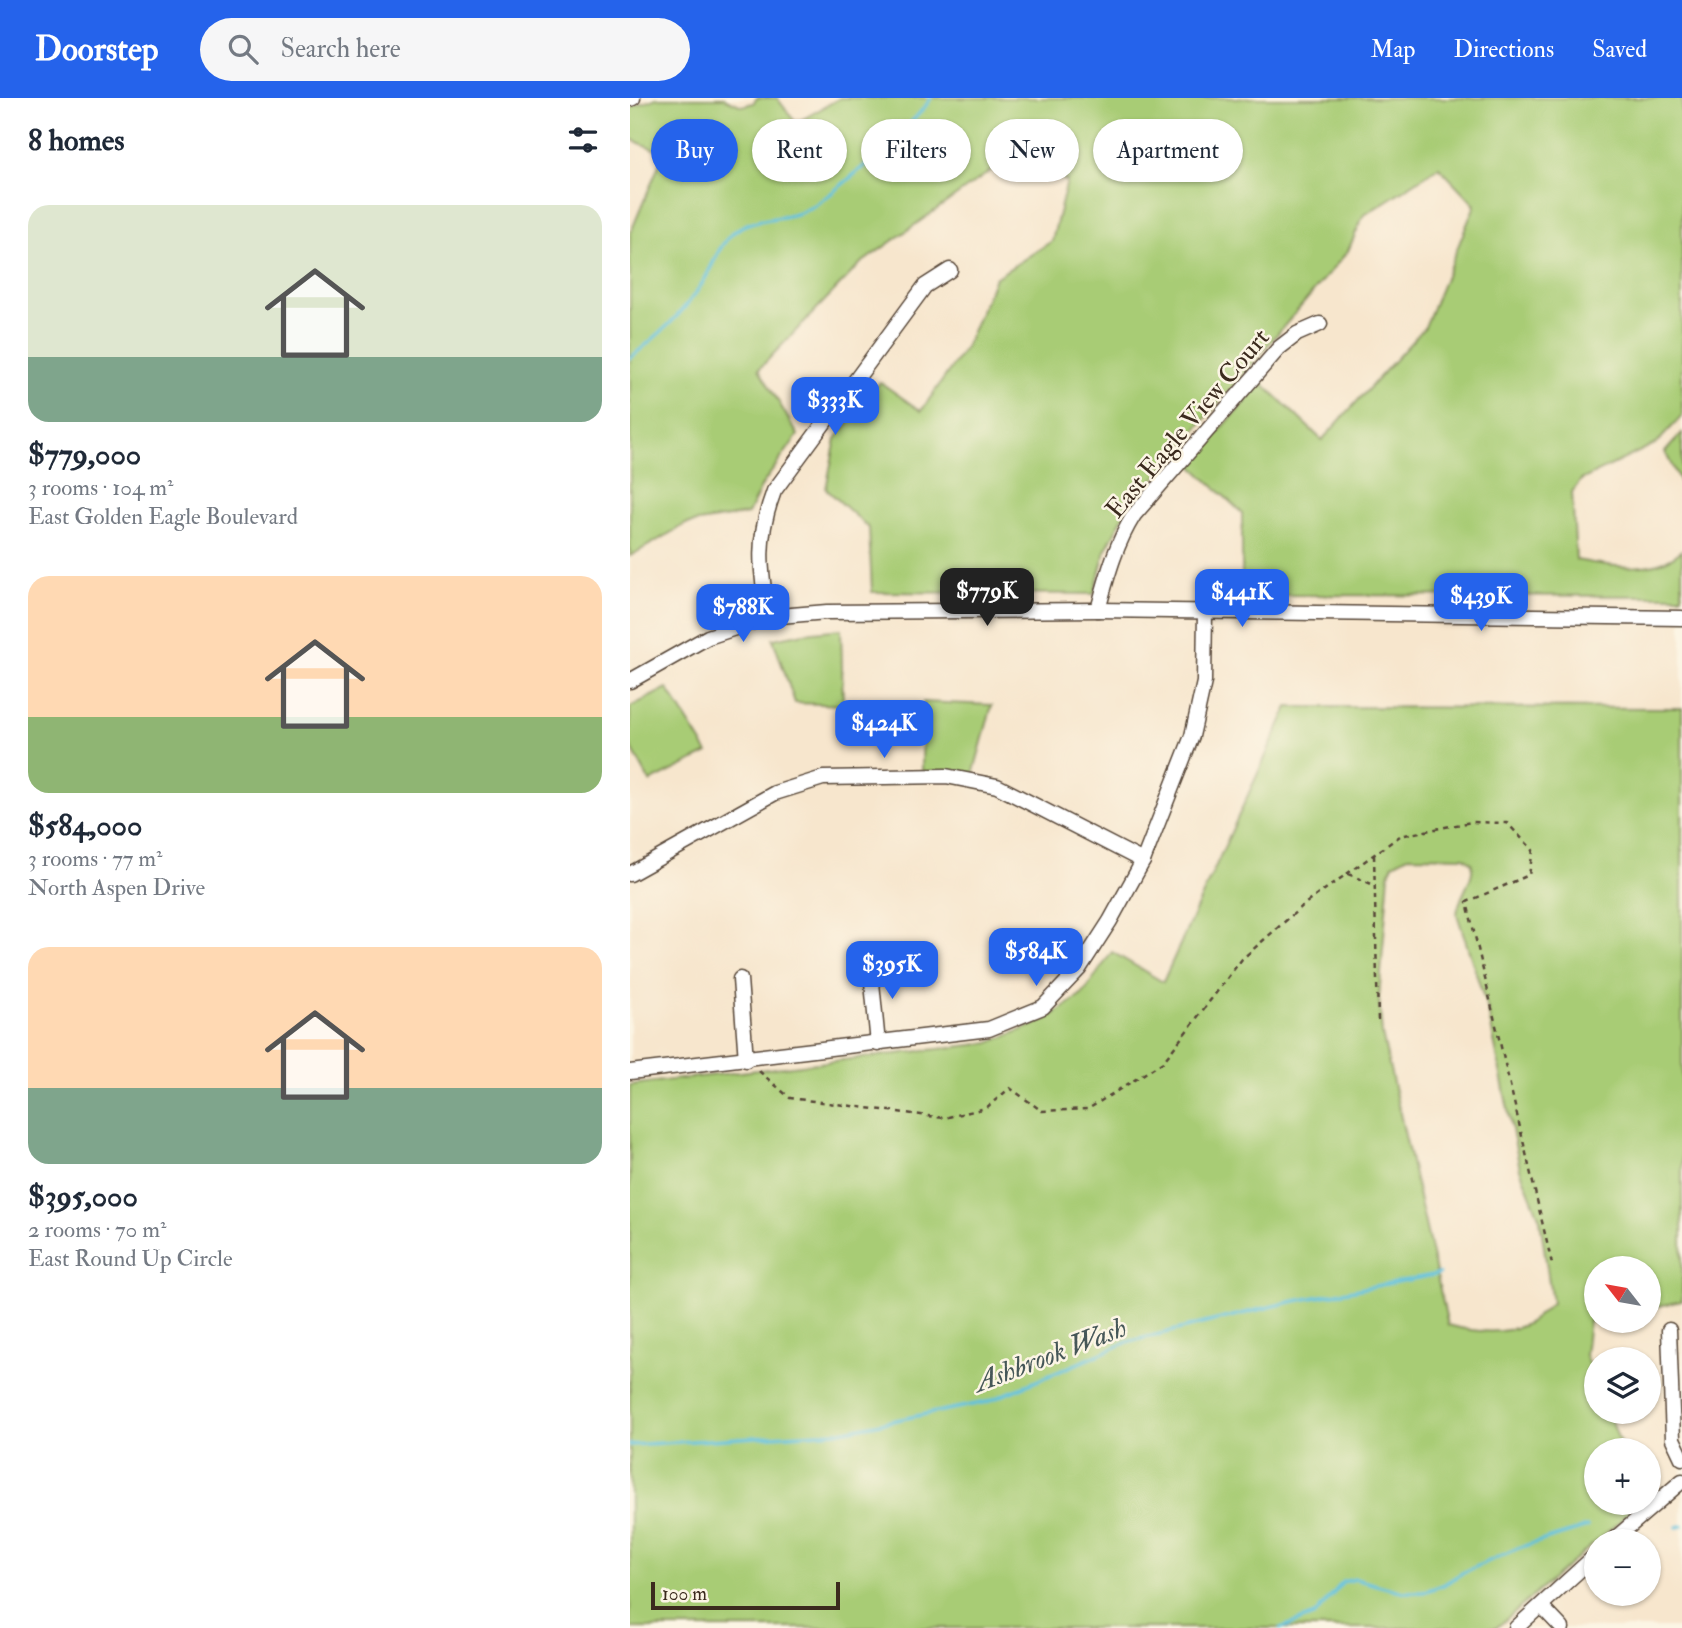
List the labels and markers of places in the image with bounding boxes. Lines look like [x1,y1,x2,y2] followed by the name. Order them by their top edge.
[786,378,884,437] pin: $333K
[938,568,1036,628] pin: $779K
[1193,570,1291,629] pin: $441K
[1432,574,1530,633] pin: $439K
[694,584,792,644] pin: $788K
[835,700,933,760] pin: $424K
[987,928,1085,988] pin: $584K
[843,942,941,1001] pin: $395K

